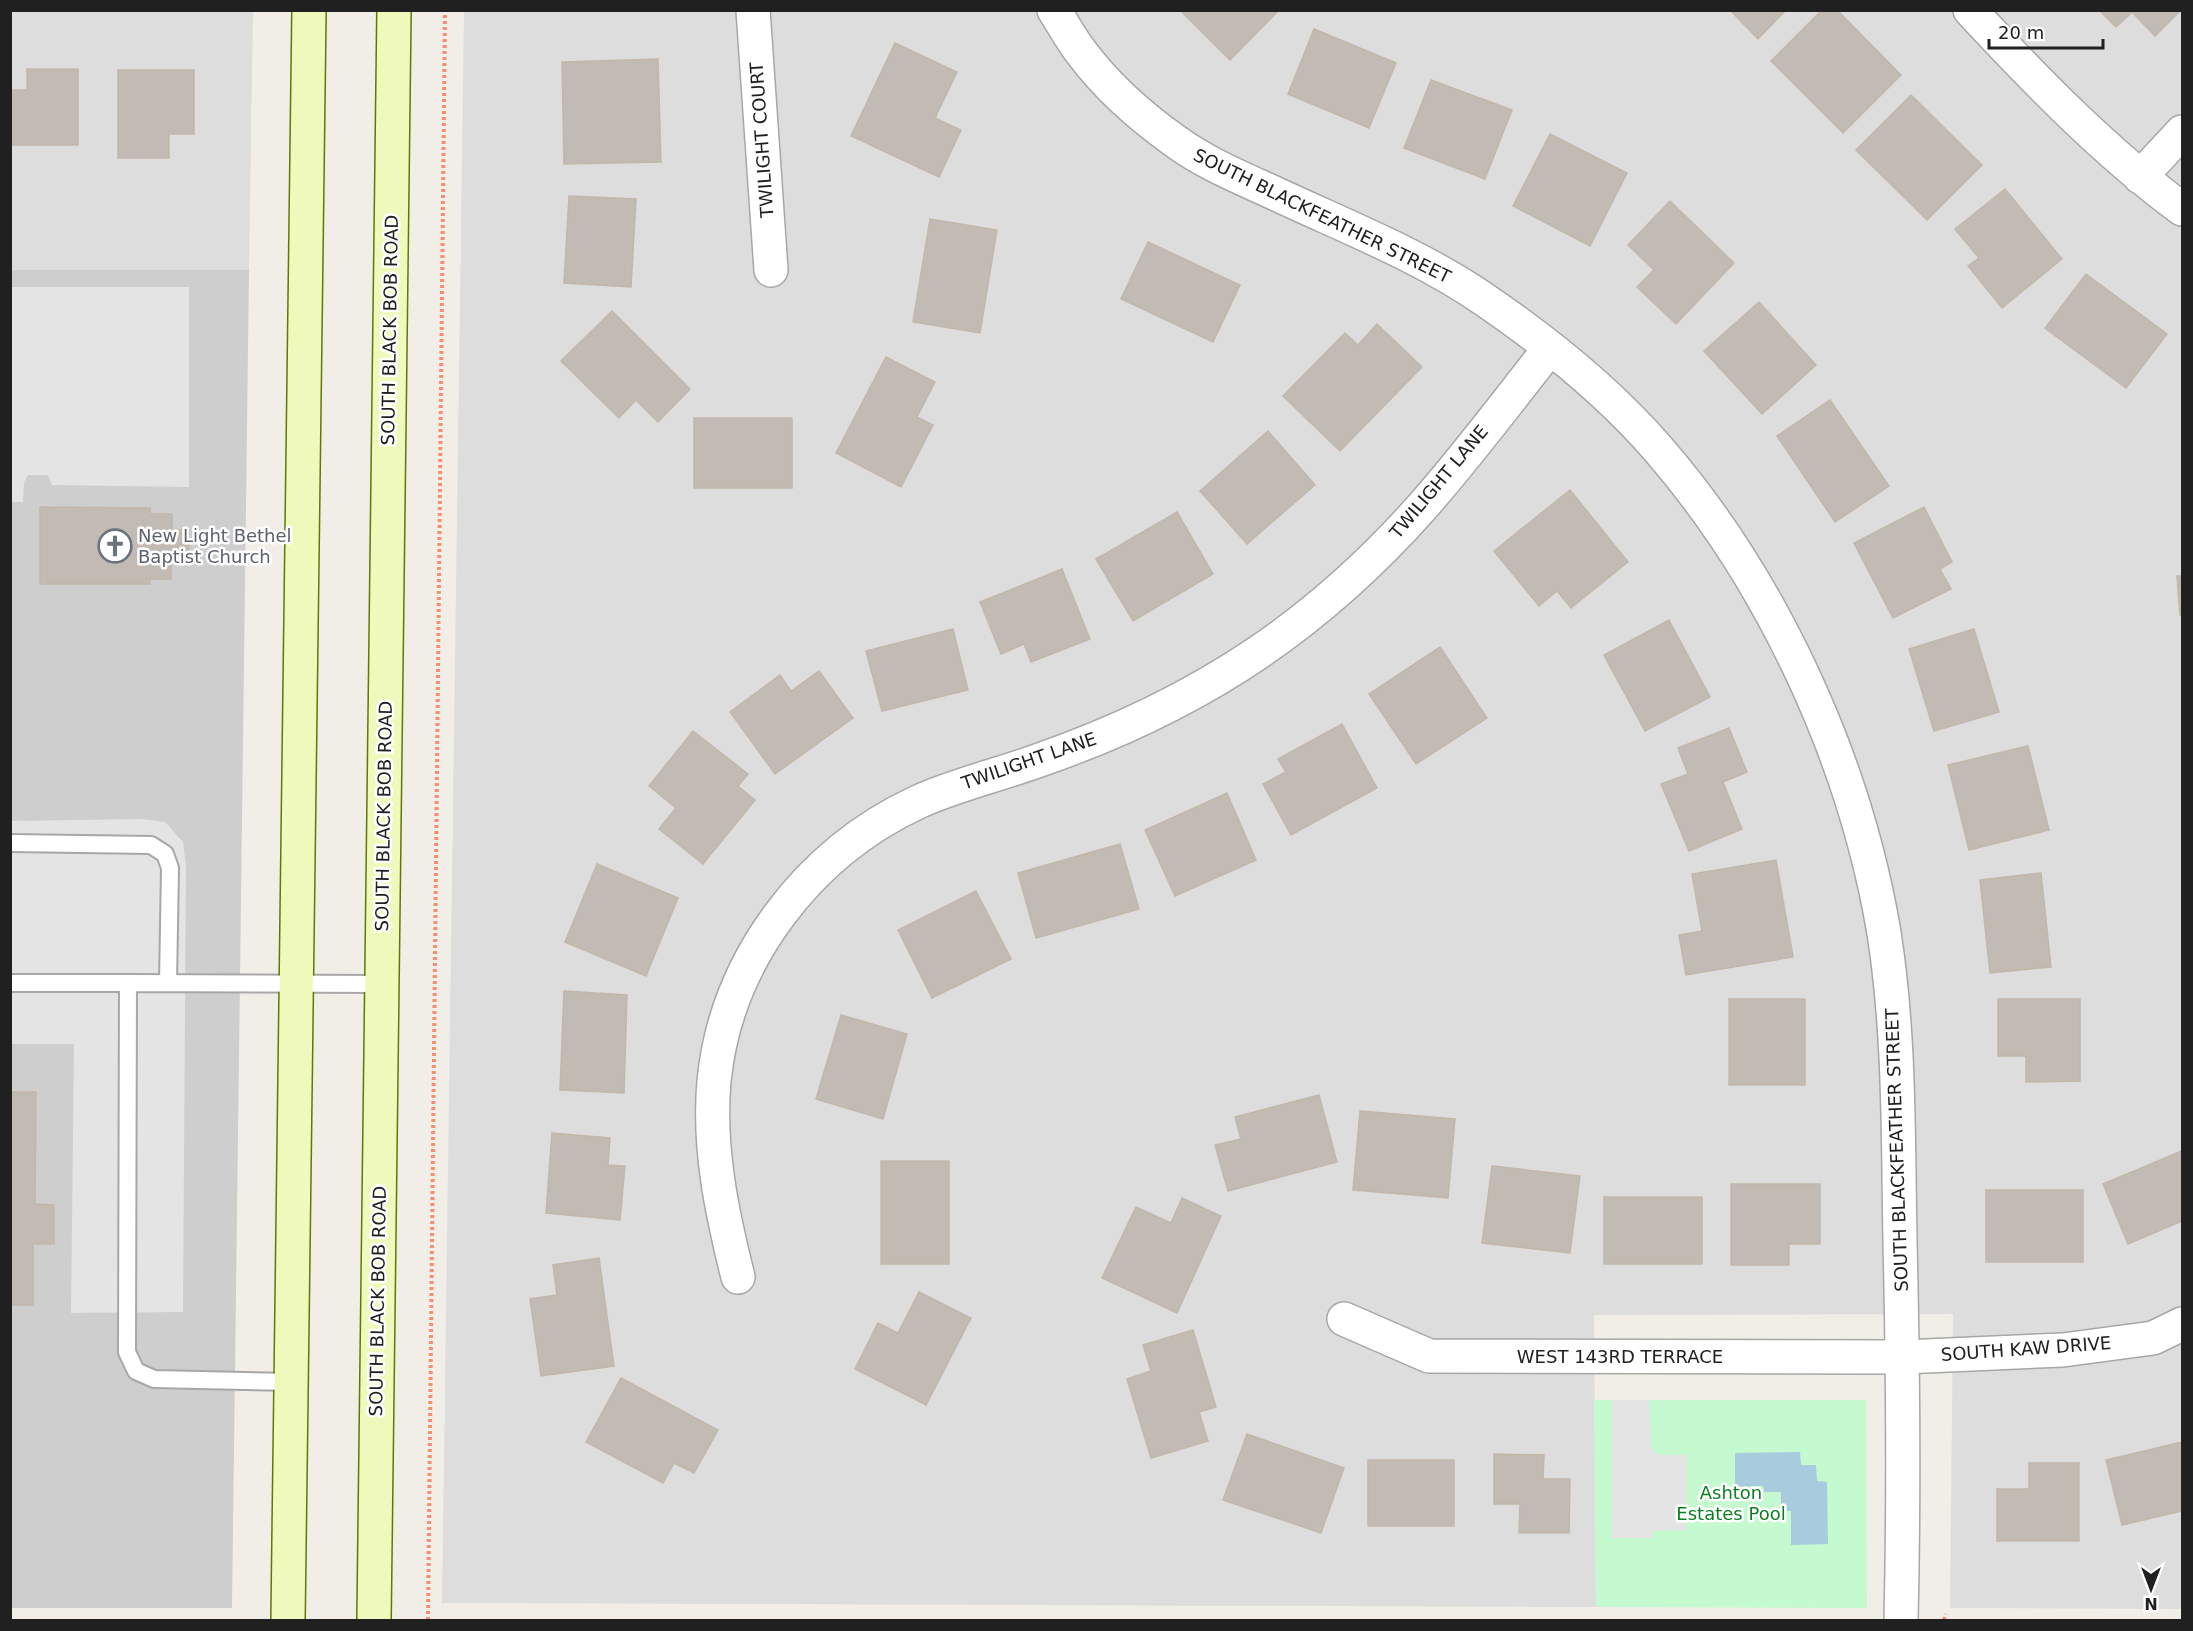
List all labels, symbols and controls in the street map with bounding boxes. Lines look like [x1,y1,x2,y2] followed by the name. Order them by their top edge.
[1989,12,2103,50] scale bar
[1998,22,2044,43] text: 20 m
[746,61,777,219] street label: TWILIGHT COURT
[1190,144,1455,288] street label: SOUTH BLACKFEATHER STREET
[377,214,402,446] street label: SOUTH BLACK BOB ROAD
[1385,421,1492,543] street label: TWILIGHT LANE
[138,525,292,567] place label: New Light Bethel Baptist Church
[97,528,133,564] church icon: New Light Bethel Baptist Church
[371,700,396,932] street label: SOUTH BLACK BOB ROAD
[958,728,1099,794] street label: TWILIGHT LANE
[1881,1007,1912,1292] street label: SOUTH BLACKFEATHER STREET
[365,1185,390,1417] street label: SOUTH BLACK BOB ROAD
[1940,1332,2112,1365] street label: SOUTH KAW DRIVE
[1517,1346,1723,1367] street label: WEST 143RD TERRACE
[1676,1482,1786,1524] park label: Ashton Estates Pool
[2121,1559,2181,1619] north arrow
[2144,1594,2158,1613] text: N

